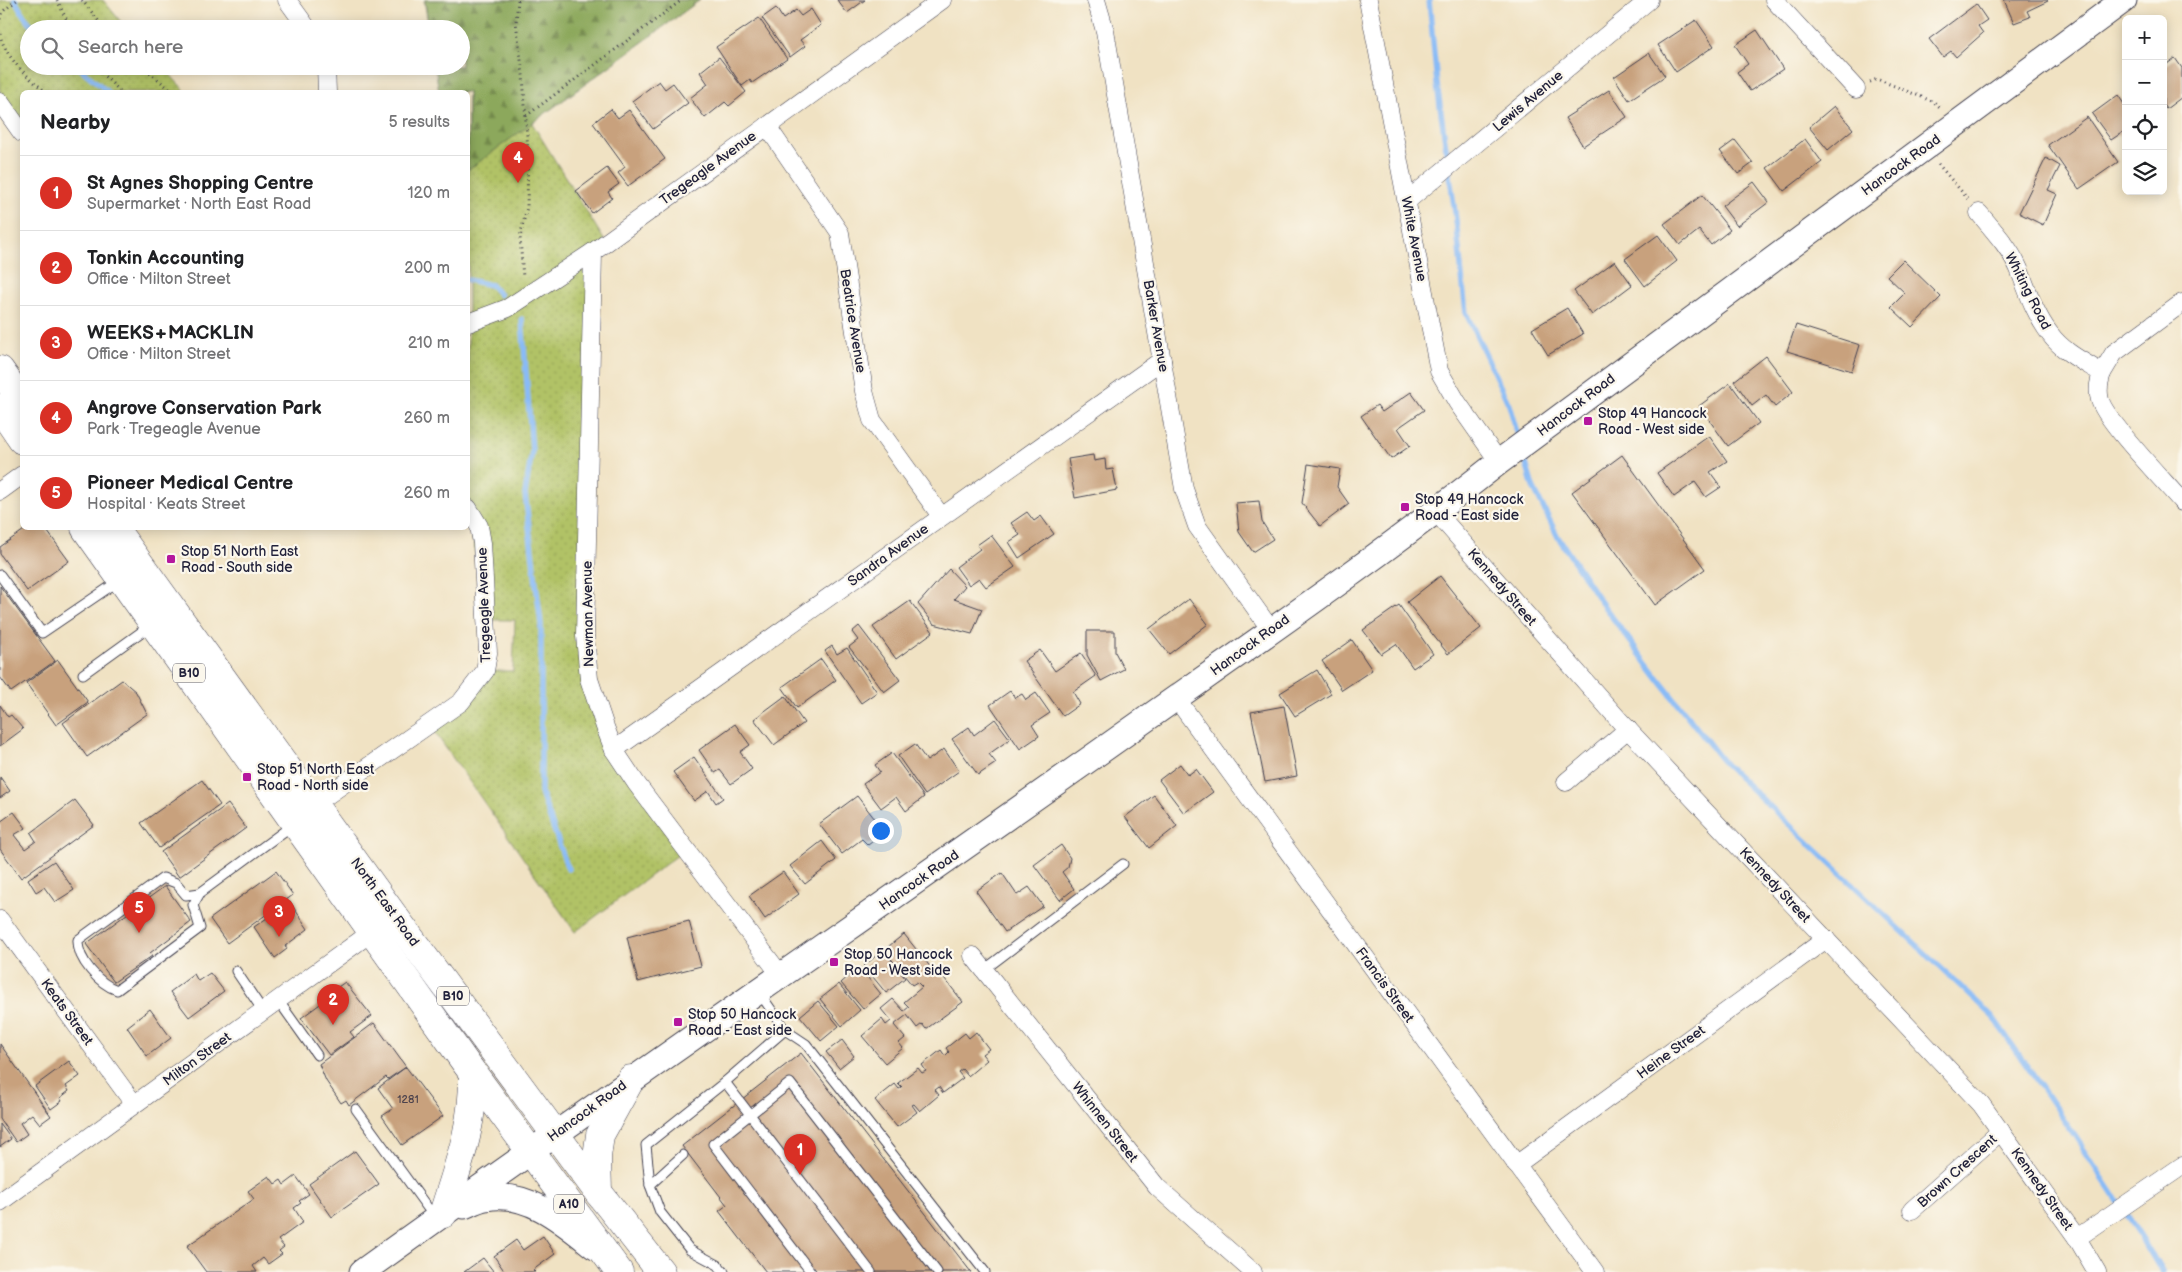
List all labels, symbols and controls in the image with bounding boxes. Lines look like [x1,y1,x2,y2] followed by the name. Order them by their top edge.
[2122,15,2167,195] map controls
[2122,15,2167,60] button: +
[20,20,470,75] search box
[38,34,66,62] icon: search
[78,36,183,59] text: Search here
[2122,60,2167,105] button: −
[1489,67,1567,135] street label: Lewis Avenue
[2122,105,2167,150] button: locate
[40,110,110,135] text: Nearby
[388,113,450,132] text: 5 results
[656,127,760,209] street label: Tregeagle Avenue
[1858,131,1944,199] street label: Hancock Road
[502,142,534,183] pin: 4
[2122,150,2167,195] button: layers
[87,172,314,195] text: St Agnes Shopping Centre
[53,184,59,203] text: 1
[407,184,450,203] text: 120 m
[87,195,311,214] text: Supermarket · North East Road
[1397,195,1431,283] street label: White Avenue
[87,247,244,270] text: Tonkin Accounting
[2001,250,2055,332] street label: Whiting Road
[51,259,61,278] text: 2
[404,259,450,278] text: 200 m
[836,268,870,374] street label: Beatrice Avenue
[87,270,231,289] text: Office · Milton Street
[1140,279,1172,373] street label: Barker Avenue
[87,322,254,345] text: WEEKS+MACKLIN
[51,334,61,353] text: 3
[408,334,450,353] text: 210 m
[87,345,231,364] text: Office · Milton Street
[1534,370,1618,440] street label: Hancock Road
[87,397,321,420] text: Angrove Conservation Park
[1598,405,1707,438] place label: Stop 49 Hancock Road - West side
[51,409,61,428] text: 4
[404,409,450,428] text: 260 m
[1582,415,1594,427] marker: Stop 49 Hancock Road - West side
[87,420,261,439] text: Park · Tregeagle Avenue
[87,472,293,495] text: Pioneer Medical Centre
[51,484,61,503] text: 5
[404,484,450,503] text: 260 m
[1415,491,1524,524] place label: Stop 49 Hancock Road - East side
[87,495,246,514] text: Hospital · Keats Street
[1399,501,1411,513] marker: Stop 49 Hancock Road - East side
[844,520,932,590] street label: Sandra Avenue
[181,543,299,576] place label: Stop 51 North East Road - South side
[1464,545,1541,630] street label: Kennedy Street
[473,547,495,663] street label: Tregeagle Avenue
[165,553,177,565] marker: Stop 51 North East Road - South side
[579,561,597,667] street label: Newman Avenue
[1207,611,1293,679] street label: Hancock Road
[173,664,205,682] road number: B10
[257,761,375,794] place label: Stop 51 North East Road - North side
[241,771,253,783] marker: Stop 51 North East Road - North side
[868,818,894,844] your location
[1736,844,1815,927] street label: Kennedy Street
[876,846,962,914] street label: Hancock Road
[347,854,423,950] street label: North East Road
[123,892,155,933] pin: 5
[263,896,295,937] pin: 3
[1352,944,1418,1026] street label: Francis Street
[844,946,952,979] place label: Stop 50 Hancock Road - West side
[828,956,840,968] marker: Stop 50 Hancock Road - West side
[37,975,97,1049] street label: Keats Street
[317,984,349,1025] pin: 2
[437,986,469,1006] road number: B10
[688,1006,796,1039] place label: Stop 50 Hancock Road - East side
[672,1016,684,1028] marker: Stop 50 Hancock Road - East side
[1634,1021,1709,1082] street label: Heine Street
[160,1028,235,1089] street label: Milton Street
[544,1077,630,1145] street label: Hancock Road
[1068,1078,1142,1166] street label: Whinnen Street
[397,1093,419,1106] house number: 1281
[1914,1130,2001,1211] street label: Brown Crescent
[784,1134,816,1175] pin: 1
[2007,1145,2077,1234] street label: Kennedy Street
[554,1194,584,1214] road number: A10

